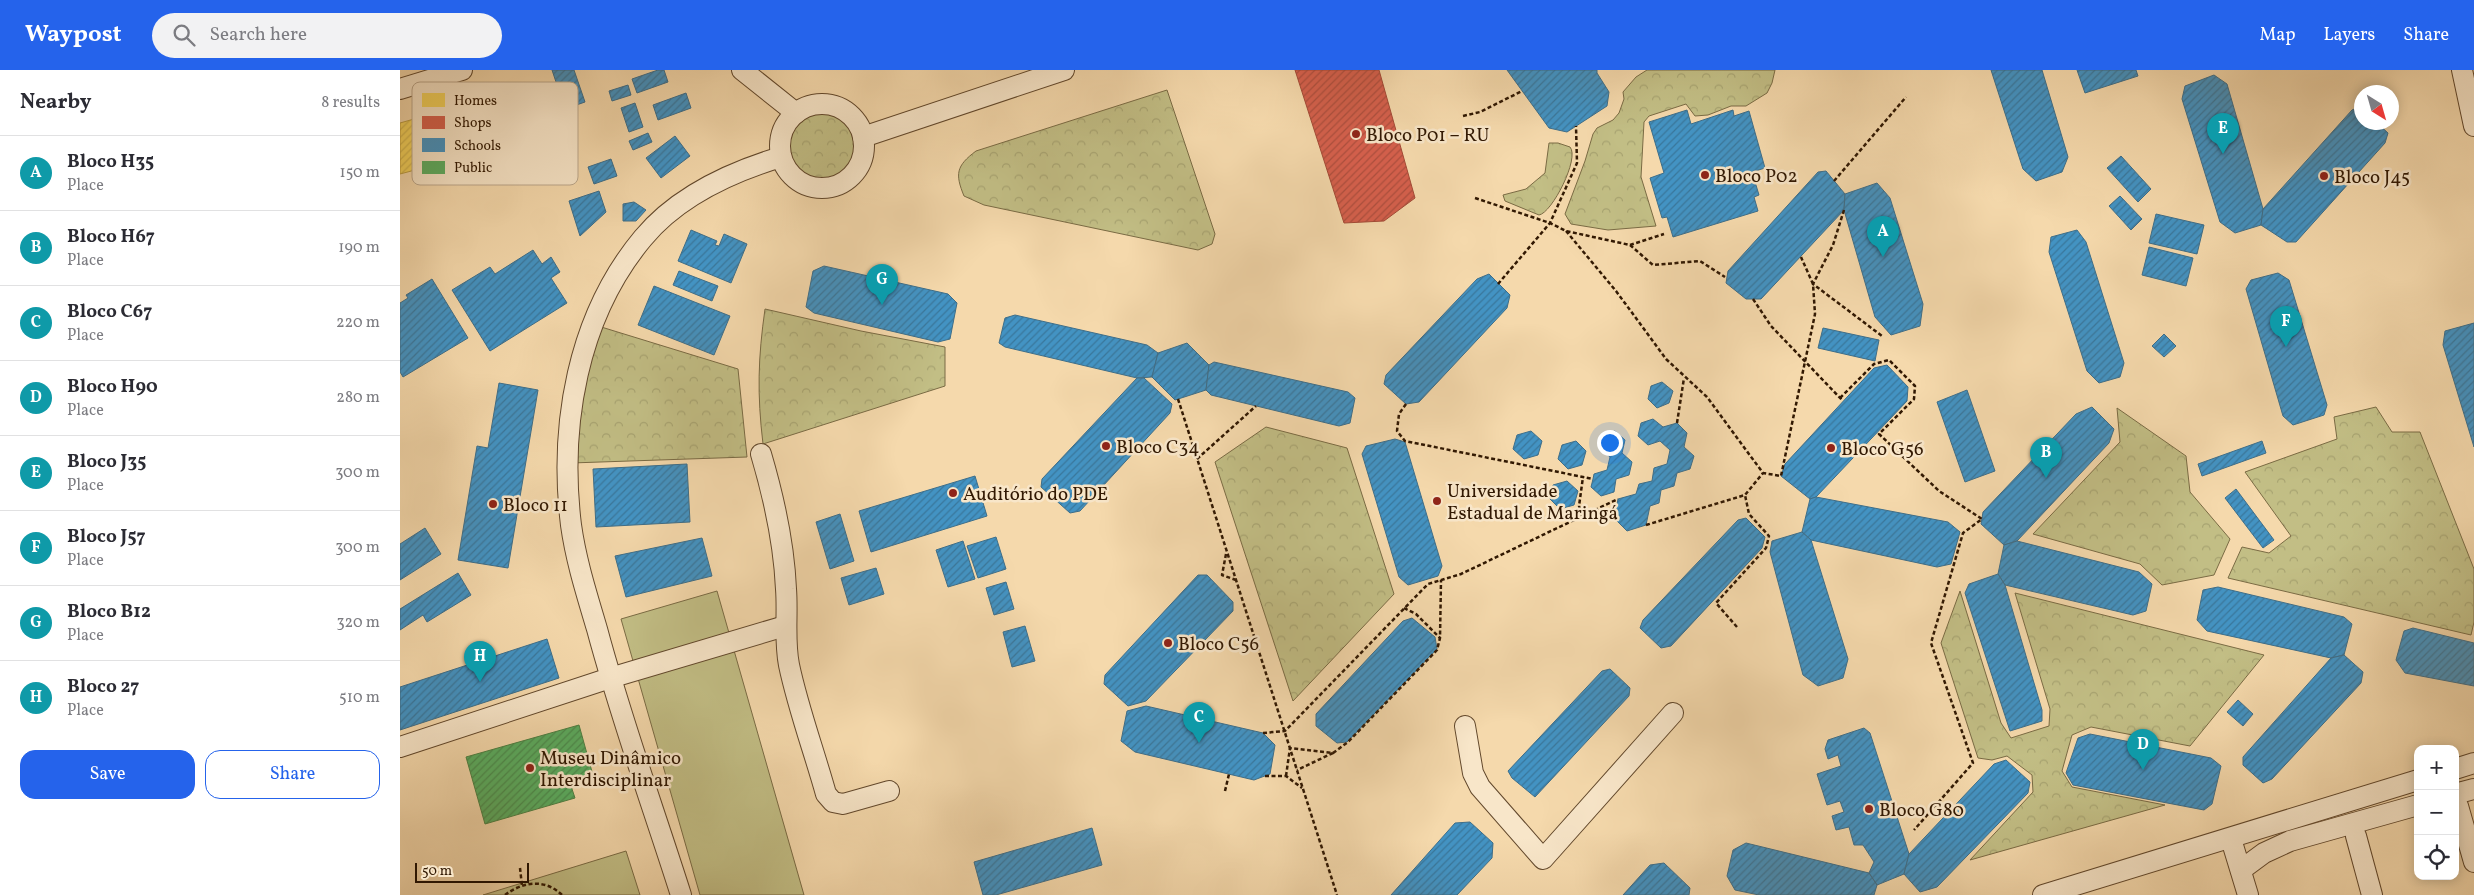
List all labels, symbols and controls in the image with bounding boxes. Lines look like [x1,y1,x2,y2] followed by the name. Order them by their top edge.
[152,13,502,58] search box
[25,18,122,52] text: Waypost
[170,21,198,49] icon: search
[210,22,307,48] text: Search here
[2259,23,2295,48] text: Map
[2323,23,2375,48] text: Layers
[2403,23,2449,48] text: Share
[412,82,578,185] legend
[2354,85,2399,130] north arrow
[20,88,91,117] text: Nearby
[321,92,380,114] text: 8 results
[454,92,497,111] text: Homes
[2207,113,2239,154] pin: E
[454,114,492,133] text: Shops
[1366,123,1489,149] place label: Bloco P01 – RU
[1350,128,1362,140] marker: Bloco P01 – RU
[454,137,501,156] text: Schools
[67,149,154,175] text: Bloco H35
[454,159,492,178] text: Public
[30,162,42,184] text: A
[339,162,380,184] text: 150 m
[1715,164,1798,190] place label: Bloco P02
[2334,165,2410,191] place label: Bloco J45
[1699,169,1711,181] marker: Bloco P02
[2318,170,2330,182] marker: Bloco J45
[67,175,104,197] text: Place
[1867,216,1899,257] pin: A
[67,224,155,250] text: Bloco H67
[31,237,41,259] text: B
[338,237,380,259] text: 190 m
[67,250,104,272] text: Place
[866,264,898,305] pin: G
[67,299,152,325] text: Bloco C67
[2270,306,2302,347] pin: F
[31,312,41,334] text: C
[336,312,380,334] text: 220 m
[67,325,104,347] text: Place
[67,374,158,400] text: Bloco H90
[30,387,42,409] text: D
[336,387,380,409] text: 280 m
[67,400,104,422] text: Place
[1597,430,1623,456] your location
[1116,435,1200,461] place label: Bloco C34
[1841,437,1924,463] place label: Bloco G56
[2030,437,2062,478] pin: B
[1100,440,1112,452] marker: Bloco C34
[1825,442,1837,454] marker: Bloco G56
[67,449,146,475] text: Bloco J35
[31,462,41,484] text: E
[335,462,380,484] text: 300 m
[67,475,104,497] text: Place
[1447,479,1618,527] place label: Universidade Estadual de Maringá
[963,482,1108,508] place label: Auditório do PDE
[947,487,959,499] marker: Auditório do PDE
[503,493,568,519] place label: Bloco 11
[1431,495,1443,507] marker: Universidade Estadual de Maringá
[487,498,499,510] marker: Bloco 11
[67,524,146,550] text: Bloco J57
[31,537,41,559] text: F
[335,537,380,559] text: 300 m
[67,550,104,572] text: Place
[67,599,151,625] text: Bloco B12
[30,612,42,634] text: G
[336,612,380,634] text: 320 m
[67,625,104,647] text: Place
[1178,632,1259,658] place label: Bloco C56
[1162,637,1174,649] marker: Bloco C56
[464,641,496,682] pin: H
[67,674,139,700] text: Bloco 27
[30,687,42,709] text: H
[339,687,380,709] text: 510 m
[67,700,104,722] text: Place
[1183,702,1215,743] pin: C
[2127,729,2159,770] pin: D
[2414,745,2459,880] map controls
[2414,745,2459,790] button: +
[540,746,681,794] place label: Museu Dinâmico Interdisciplinar
[20,750,195,799] button: Save
[205,750,380,799] button: Share
[524,762,536,774] marker: Museu Dinâmico Interdisciplinar
[2414,790,2459,835] button: −
[1879,798,1964,824] place label: Bloco G80
[1863,803,1875,815] marker: Bloco G80
[2414,835,2459,880] button: locate
[415,860,529,883] scale bar
[422,862,452,881] text: 50 m

